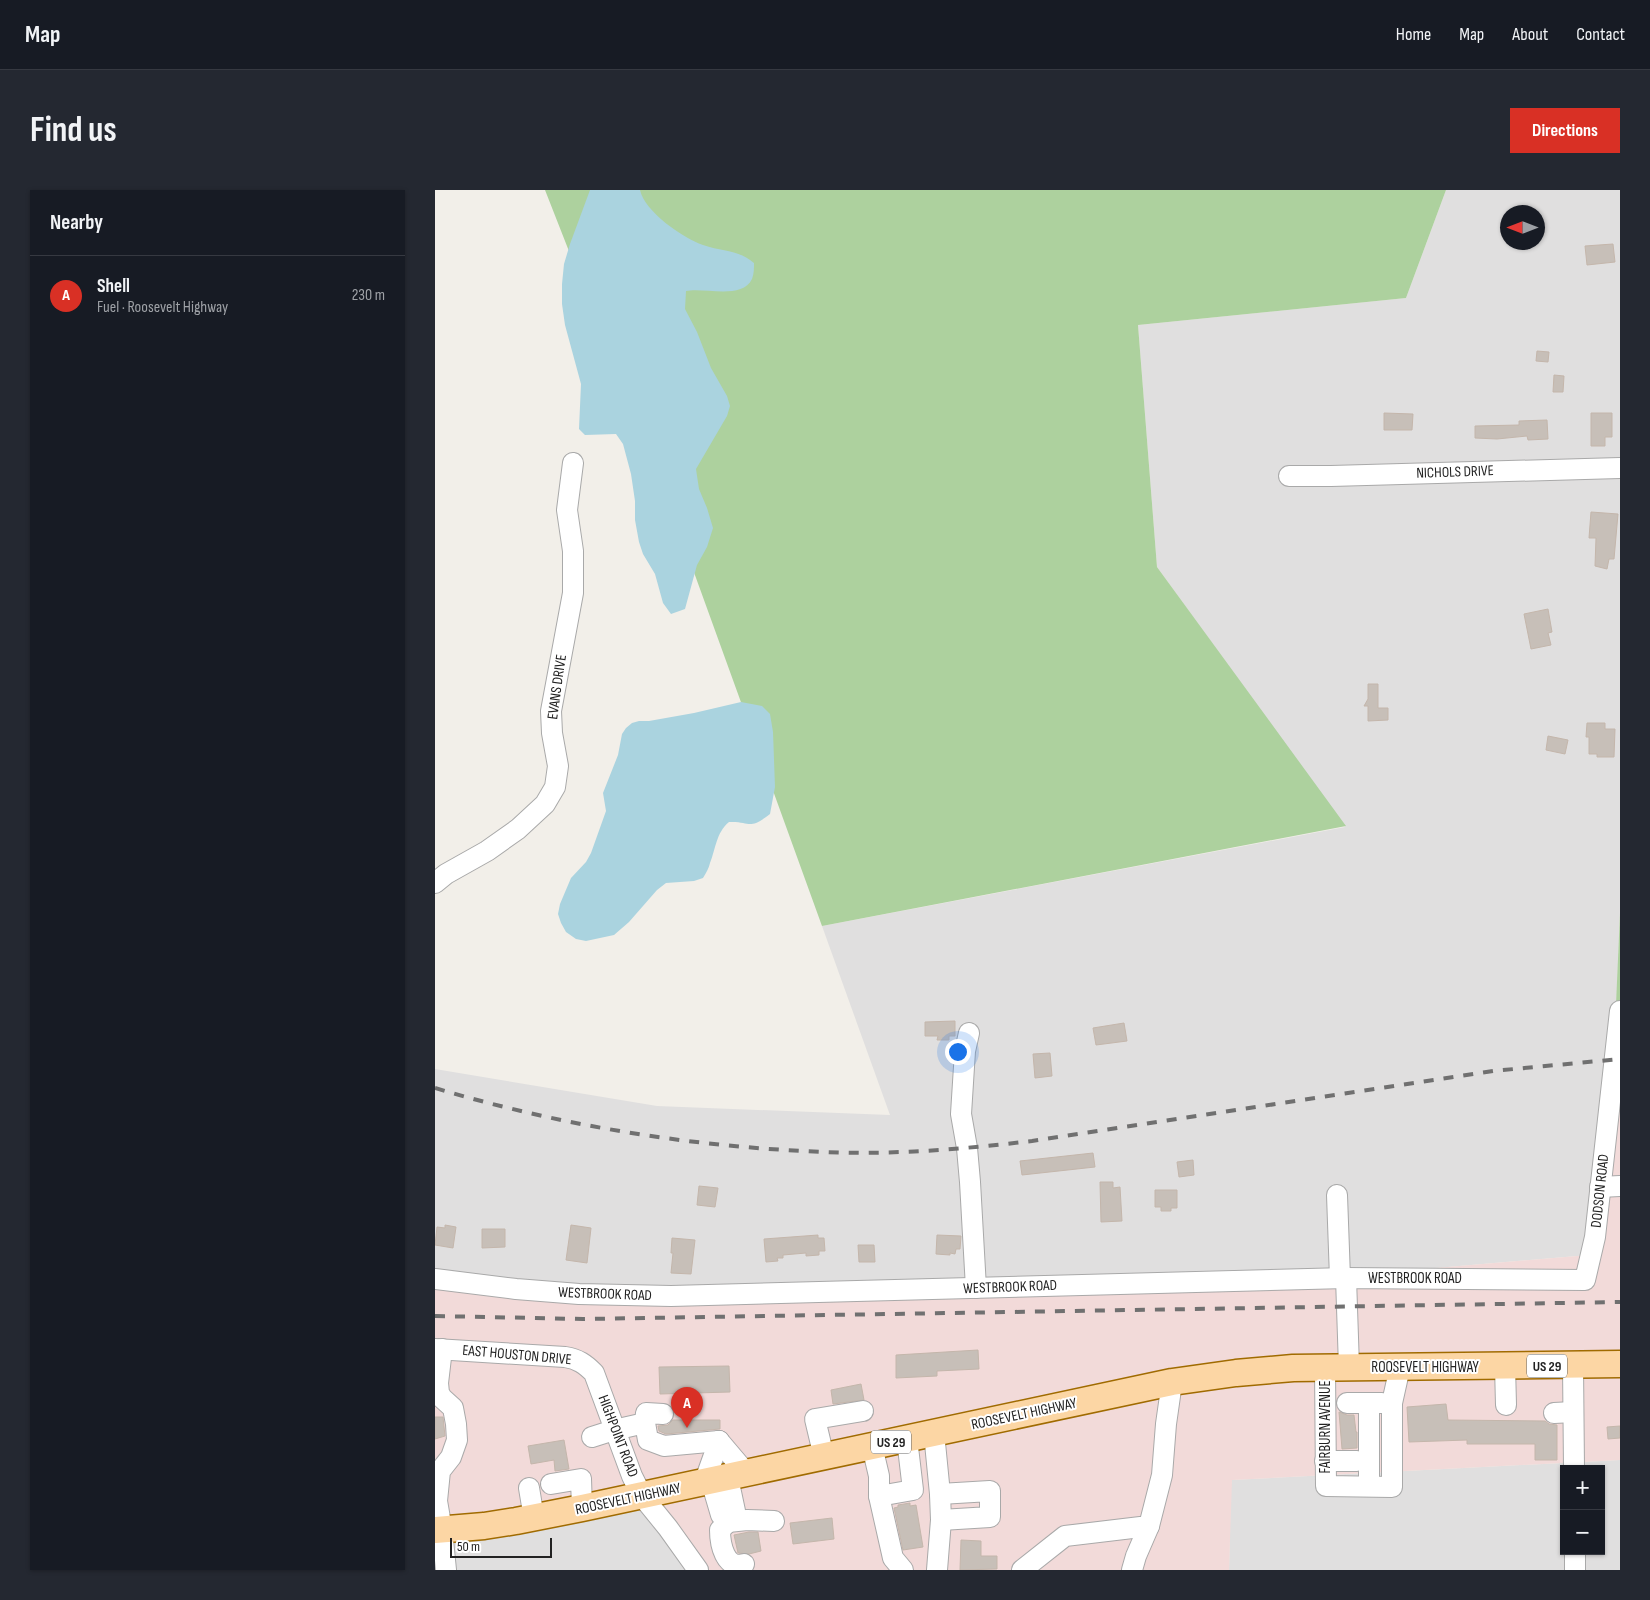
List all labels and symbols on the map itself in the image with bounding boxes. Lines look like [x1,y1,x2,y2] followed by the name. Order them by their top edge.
[1500,205,1545,250] north arrow
[1416,461,1494,483] street label: NICHOLS DRIVE
[543,653,571,721] street label: EVANS DRIVE
[945,1039,971,1065] your location
[1587,1153,1613,1229] street label: DODSON ROAD
[1368,1269,1462,1288] street label: WESTBROOK ROAD
[963,1276,1057,1298] street label: WESTBROOK ROAD
[558,1283,652,1305] street label: WESTBROOK ROAD
[462,1341,572,1369] street label: EAST HOUSTON DRIVE
[1527,1354,1567,1378] road number: US 29
[1371,1358,1479,1377] street label: ROOSEVELT HIGHWAY
[1316,1380,1335,1474] street label: FAIRBURN AVENUE
[671,1387,703,1428] pin: A
[594,1392,642,1480] street label: HIGHPOINT ROAD
[970,1393,1079,1434] street label: ROOSEVELT HIGHWAY
[871,1430,911,1454] road number: US 29
[574,1478,683,1519] street label: ROOSEVELT HIGHWAY
[450,1535,553,1558] scale bar

